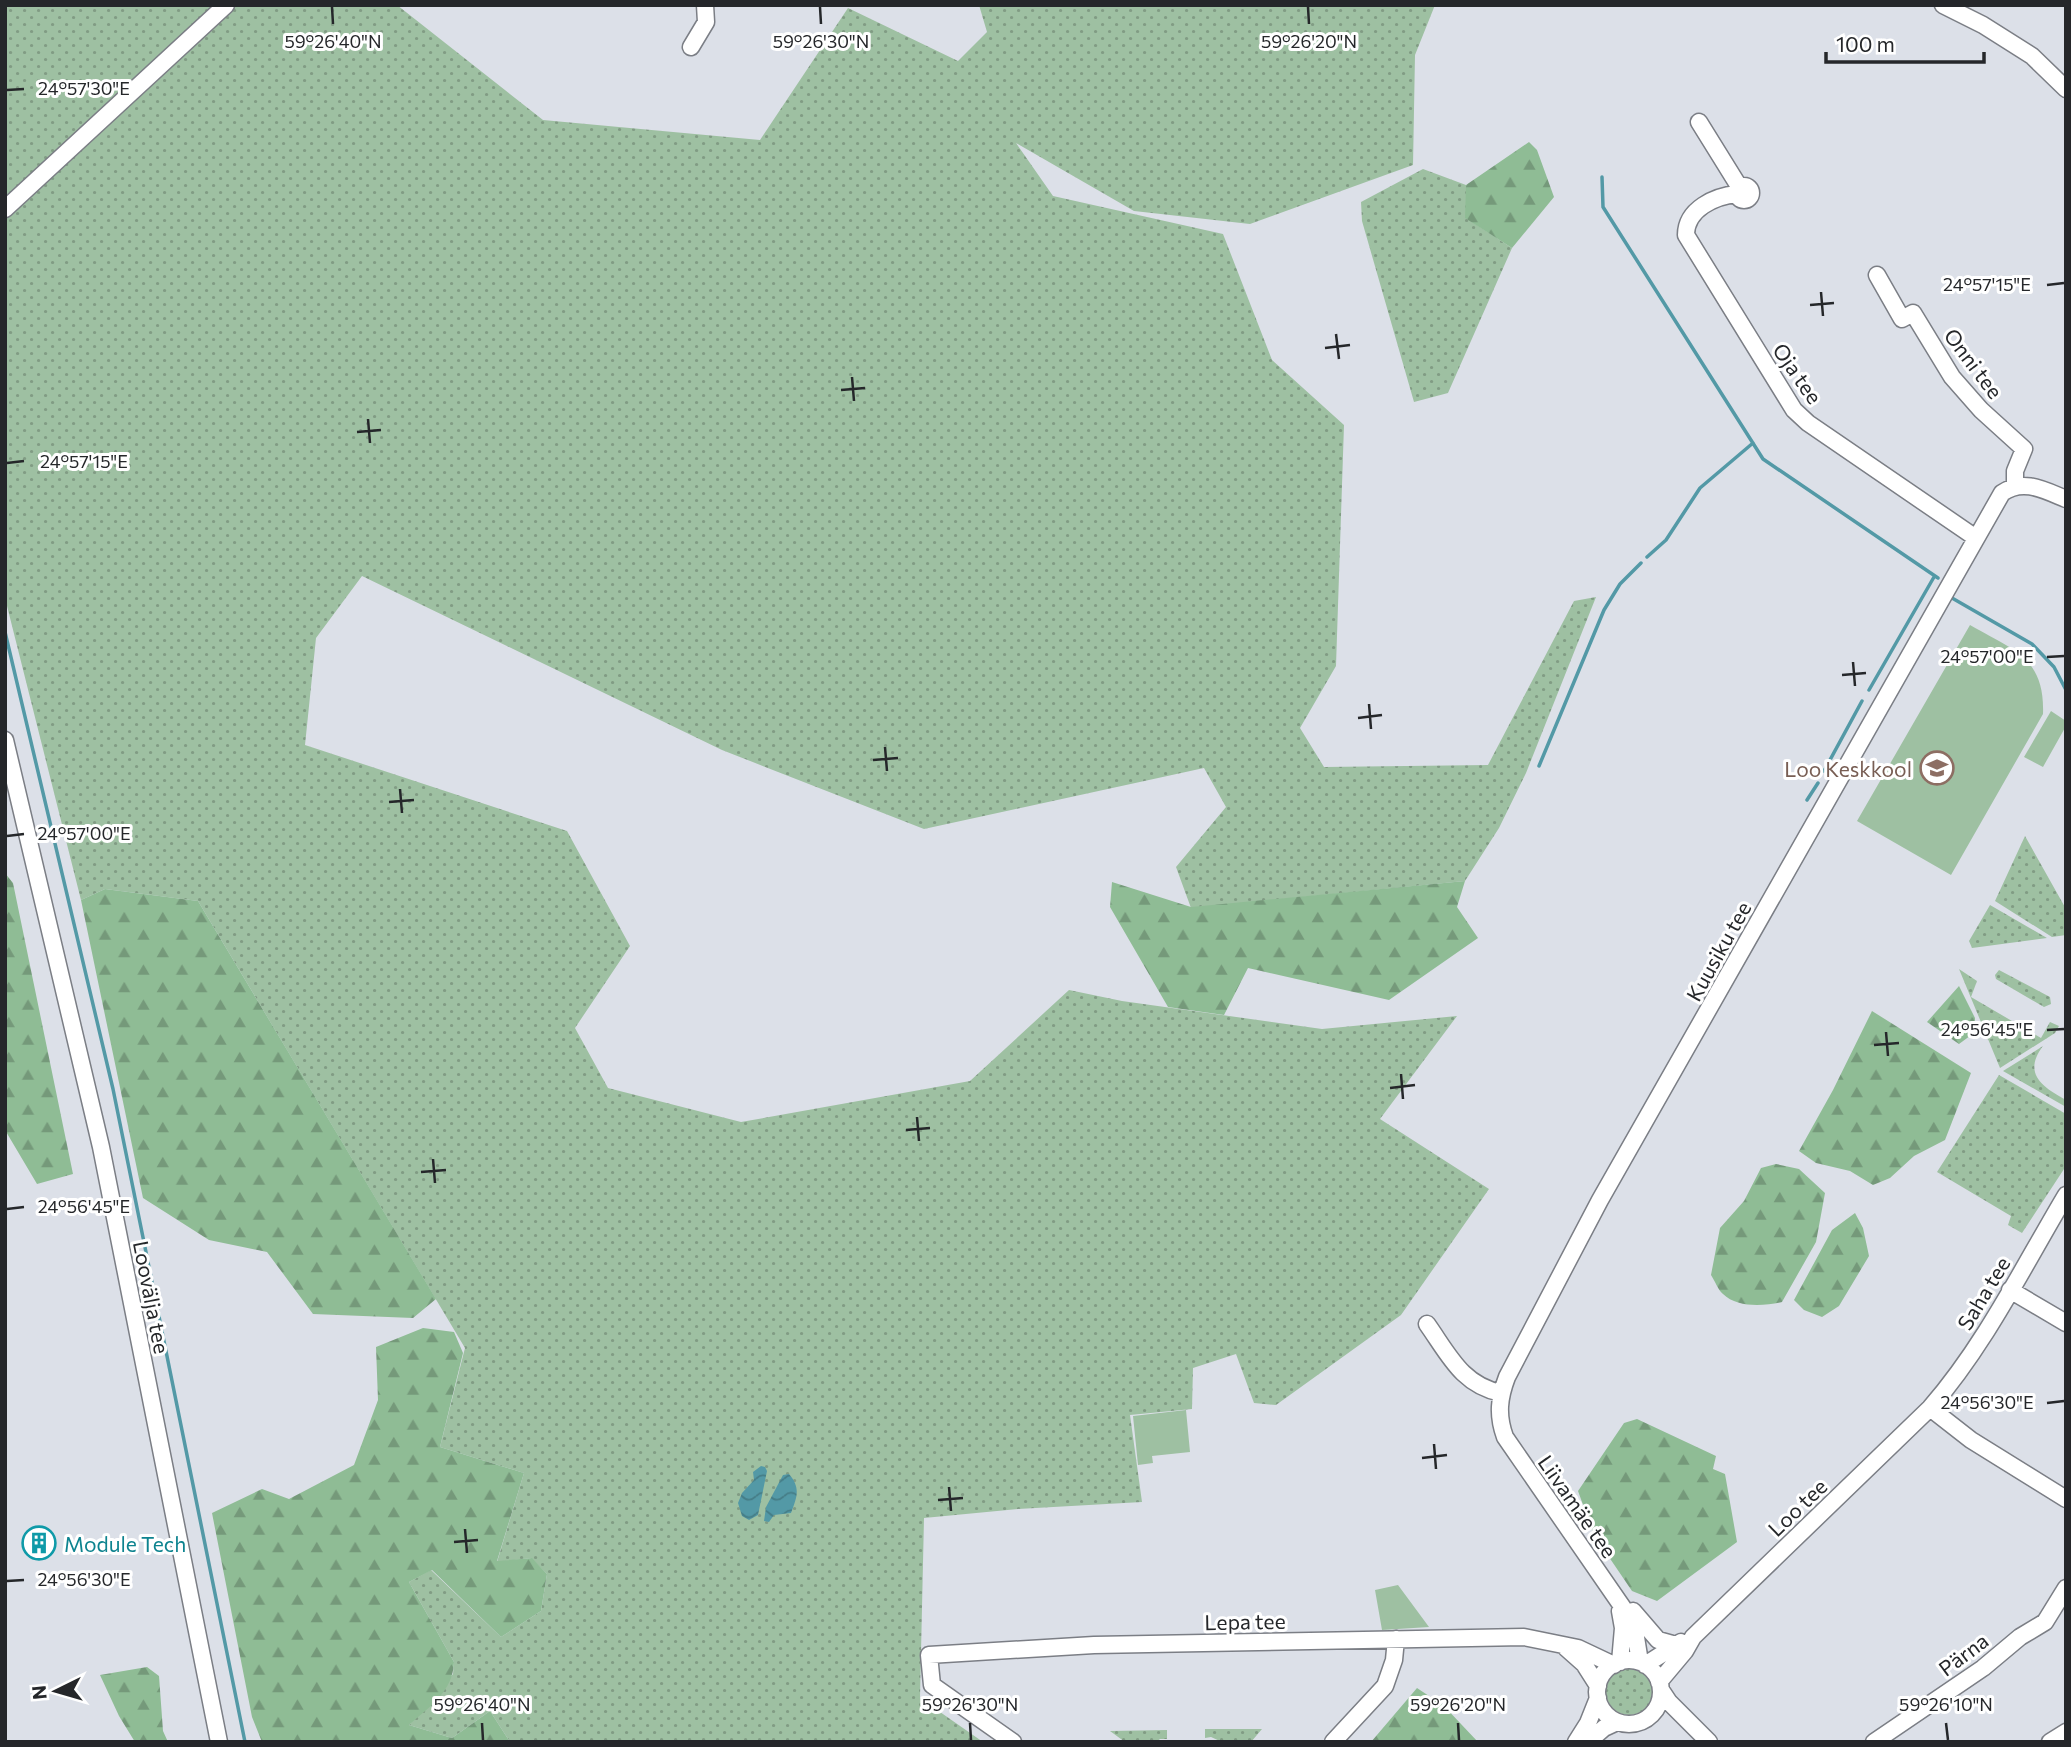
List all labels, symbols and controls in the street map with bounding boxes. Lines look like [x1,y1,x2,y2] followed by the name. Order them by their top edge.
[1826,21,1983,65] scale bar
[285,30,382,52] text: 59°26'40"N
[773,30,869,52] text: 59°26'30"N
[1261,30,1357,52] text: 59°26'20"N
[1836,31,1895,56] text: 100 m
[38,77,130,99] text: 24°57'30"E
[1943,273,2031,295] text: 24°57'15"E
[1940,323,2008,403] street label: Onni tee
[1768,338,1828,408] street label: Oja tee
[40,450,128,472] text: 24°57'15"E
[1940,645,2034,667] text: 24°57'00"E
[1918,749,1956,787] school or university icon: Loo Keskkool
[1784,756,1912,781] place label: Loo Keskkool
[37,822,131,844] text: 24°57'00"E
[1680,897,1756,1005] street label: Kuusiku tee
[1941,1018,2033,1040] text: 24°56'45"E
[38,1195,130,1217] text: 24°56'45"E
[129,1238,175,1356] street label: Loovälja tee
[1951,1252,2015,1334] street label: Saha tee
[1940,1391,2034,1413] text: 24°56'30"E
[1534,1450,1622,1562] street label: Liivamäe tee
[1763,1473,1831,1541] street label: Loo tee
[20,1524,58,1562] building icon: Module Tech
[64,1531,186,1556] place label: Module Tech
[37,1568,131,1590] text: 24°56'30"E
[1204,1608,1286,1634] street label: Lepa tee
[1933,1627,1993,1681] street label: Pärna
[21,1656,91,1726] north arrow
[26,1684,51,1701] text: N
[434,1693,531,1715] text: 59°26'40"N
[922,1693,1018,1715] text: 59°26'30"N
[1410,1693,1506,1715] text: 59°26'20"N
[1899,1693,1993,1715] text: 59°26'10"N

